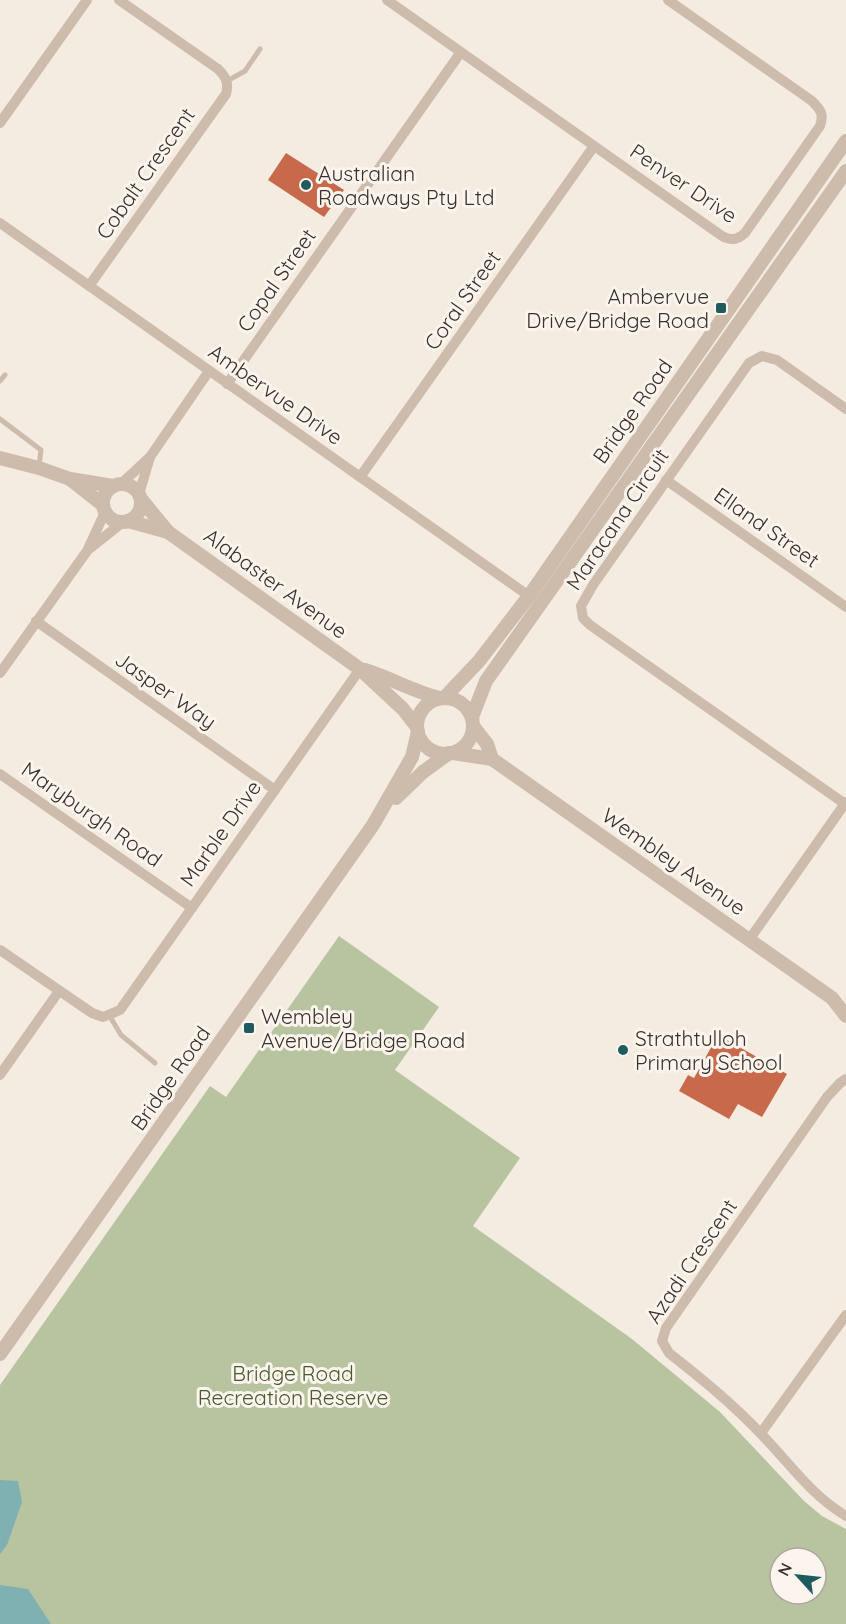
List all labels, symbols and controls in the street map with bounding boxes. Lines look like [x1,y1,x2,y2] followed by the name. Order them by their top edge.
[90,102,200,244] street label: Cobalt Crescent
[626,138,742,228] street label: Penver Drive
[318,160,494,210] place label: Australian Roadways Pty Ltd
[299,178,313,192] marker: Australian Roadways Pty Ltd
[231,223,321,337] street label: Copal Street
[418,245,506,355] street label: Coral Street
[526,283,709,333] place label: Ambervue Drive/Bridge Road
[714,301,728,315] marker: Ambervue Drive/Bridge Road
[204,338,348,450] street label: Ambervue Drive
[587,354,677,468] street label: Bridge Road
[560,443,674,595] street label: Maracana Circuit
[709,481,825,573] street label: Elland Street
[199,522,353,644] street label: Alabaster Avenue
[110,646,222,734] street label: Jasper Way
[17,756,167,872] street label: Maryburgh Road
[174,775,266,891] street label: Marble Drive
[597,802,751,920] street label: Wembley Avenue
[261,1003,465,1053] place label: Wembley Avenue/Bridge Road
[125,1021,215,1135] street label: Bridge Road
[242,1021,256,1035] marker: Wembley Avenue/Bridge Road
[635,1025,783,1075] place label: Strathtulloh Primary School
[616,1043,630,1057] marker: Strathtulloh Primary School
[640,1194,742,1328] street label: Azadi Crescent
[198,1360,388,1410] park label: Bridge Road Recreation Reserve
[768,1546,828,1606] north arrow
[773,1559,796,1579] text: N

